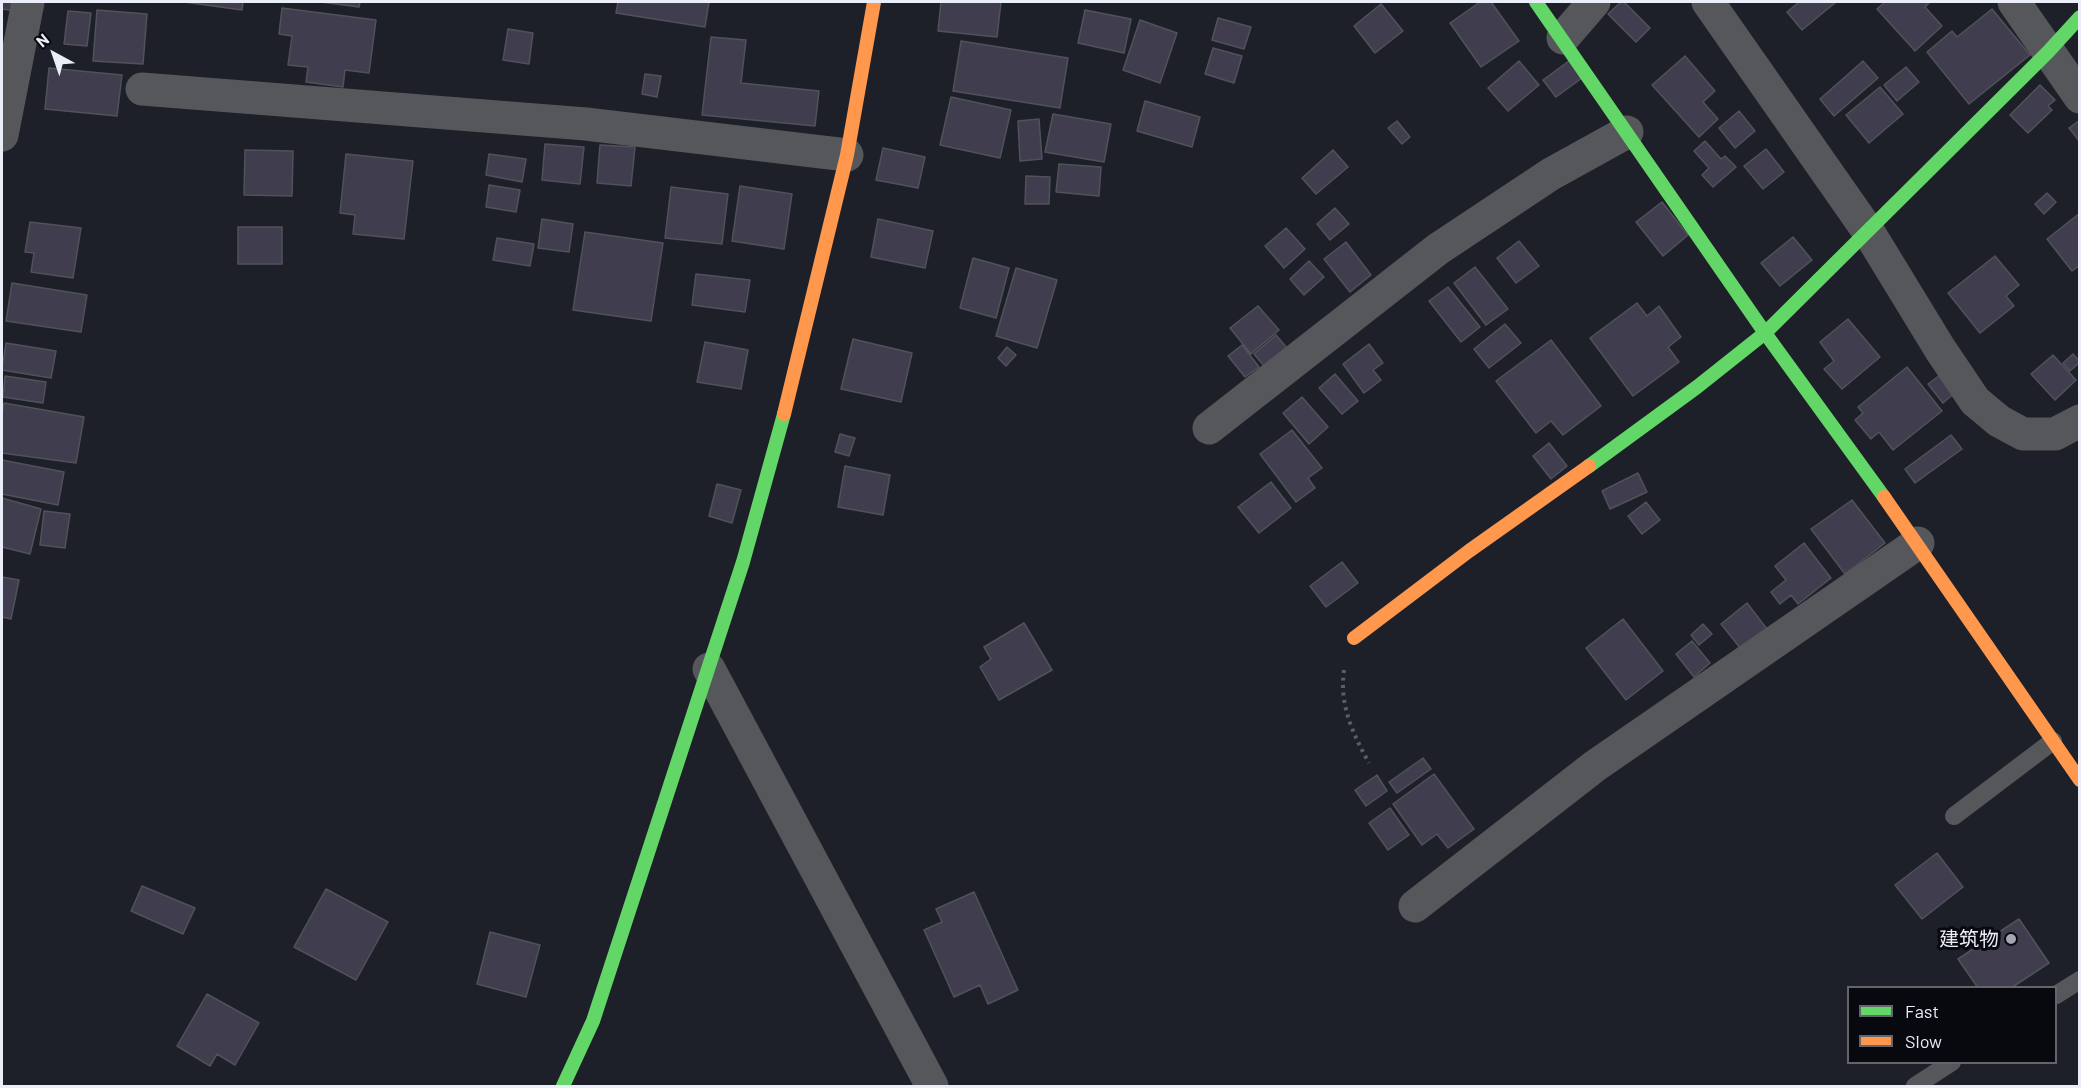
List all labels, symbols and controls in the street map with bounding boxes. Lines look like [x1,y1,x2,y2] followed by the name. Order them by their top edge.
[24,24,84,84] north arrow
[32,29,52,51] text: N
[1939,927,1999,951] place label: 建筑物
[2004,932,2018,946] marker: 建筑物
[1847,986,2057,1064] legend
[1905,1000,1939,1022] text: Fast
[1905,1030,1942,1052] text: Slow

